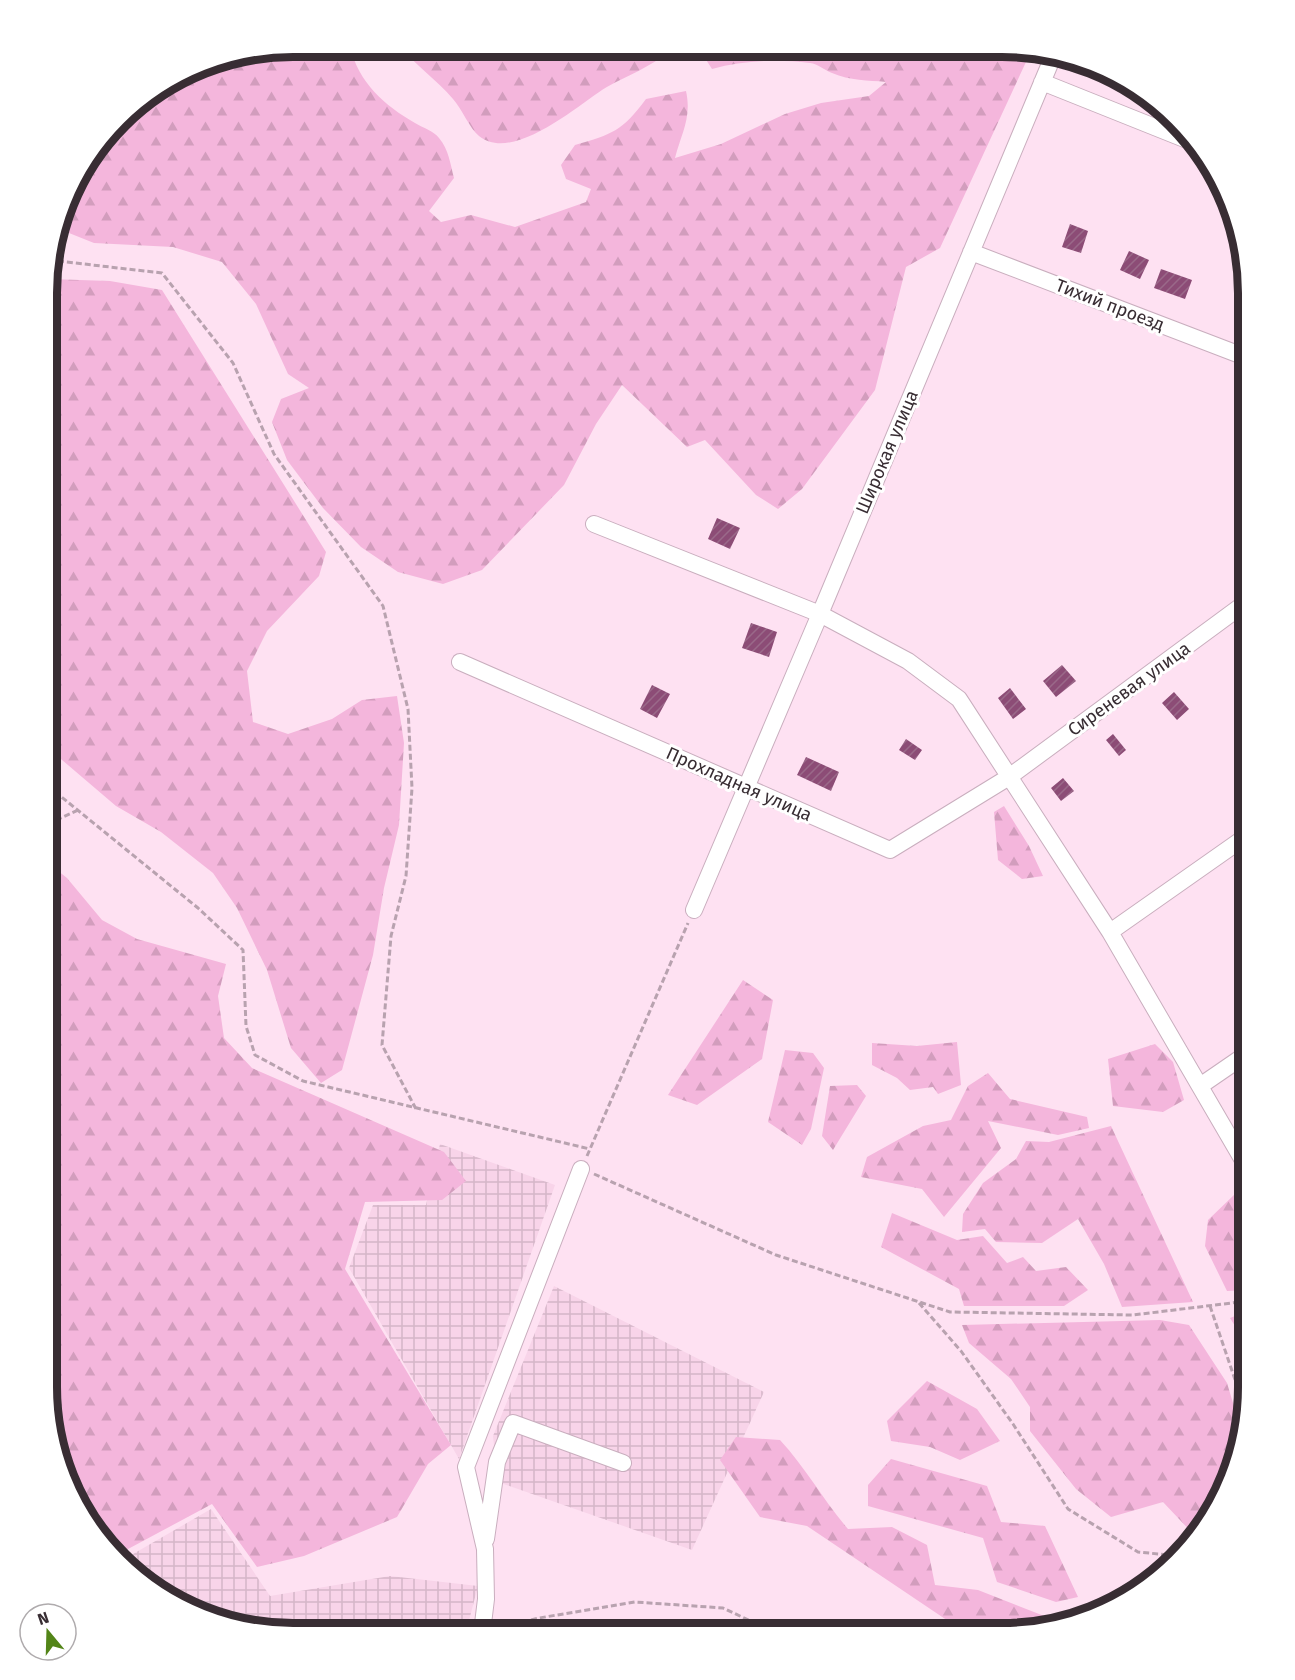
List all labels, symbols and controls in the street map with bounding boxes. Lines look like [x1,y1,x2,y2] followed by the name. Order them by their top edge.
[1053,274,1167,336] street label: Тихий проезд
[851,387,923,517] street label: Широкая улица
[1063,637,1195,741] street label: Сиреневая улица
[663,742,815,826] street label: Прохладная улица
[18,1602,78,1662] north arrow
[35,1608,51,1629] text: N

